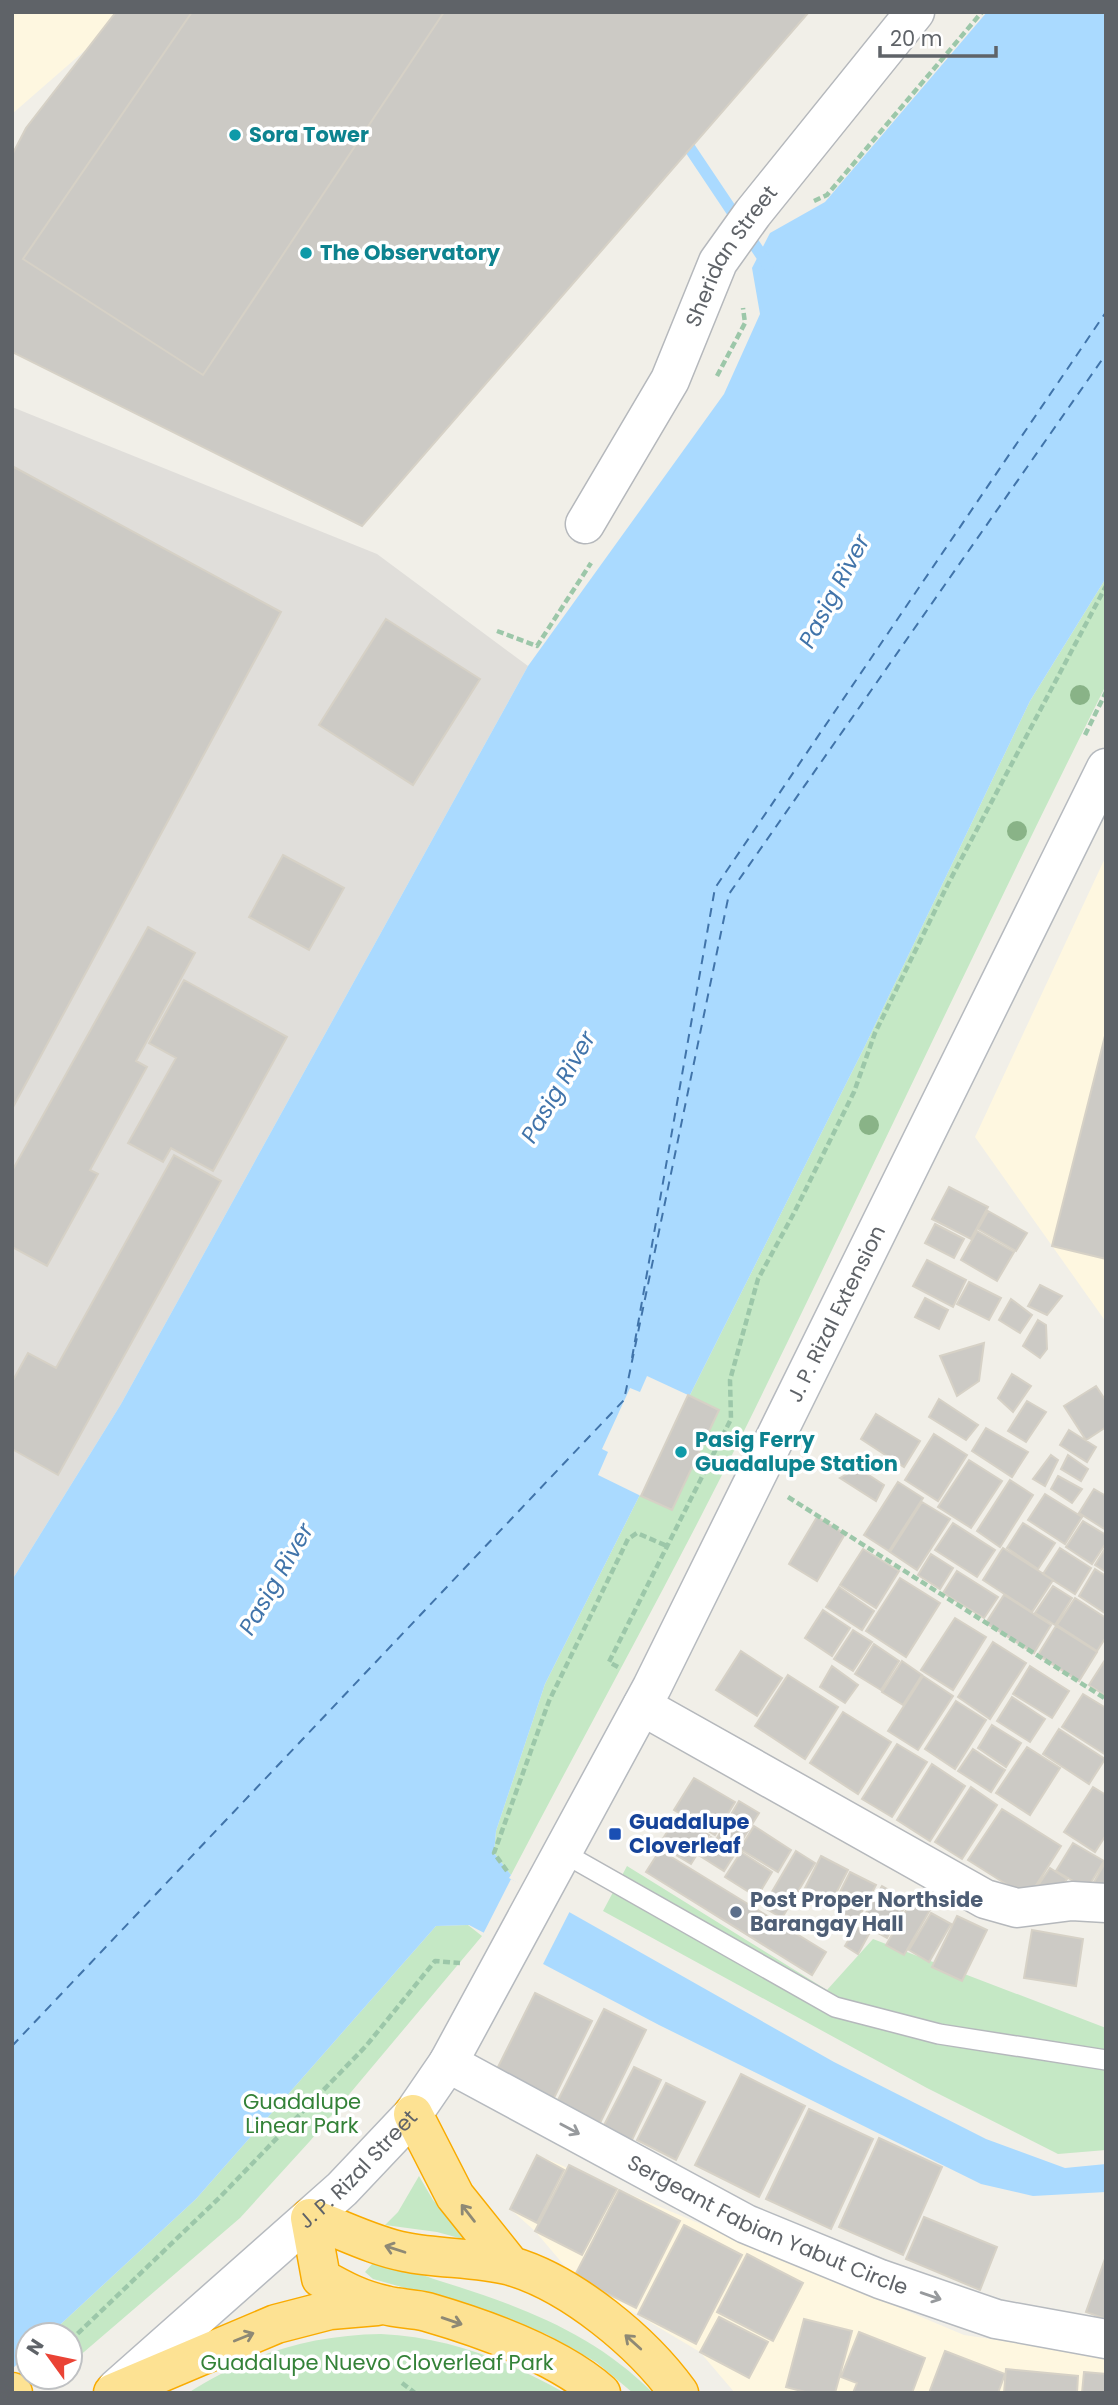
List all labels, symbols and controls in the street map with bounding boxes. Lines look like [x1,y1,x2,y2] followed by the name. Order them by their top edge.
[880,14,996,58] scale bar
[890,24,943,53] text: 20 m
[249,120,369,149] place label: Sora Tower
[227,127,243,143] marker: Sora Tower
[678,179,784,331] street label: Sheridan Street
[320,238,501,267] place label: The Observatory
[298,245,314,261] marker: The Observatory
[791,527,878,653] water label: Pasig River
[513,1024,604,1149] water label: Pasig River
[780,1220,892,1407] street label: J. P. Rizal Extension
[695,1425,898,1478] place label: Pasig Ferry Guadalupe Station
[673,1444,689,1460] marker: Pasig Ferry Guadalupe Station
[231,1516,322,1641] water label: Pasig River
[629,1807,750,1860] place label: Guadalupe Cloverleaf
[607,1826,623,1842] marker: Guadalupe Cloverleaf
[750,1885,983,1938] place label: Post Proper Northside Barangay Hall
[728,1904,744,1920] marker: Post Proper Northside Barangay Hall
[243,2087,361,2140] park label: Guadalupe Linear Park
[292,2103,424,2235] street label: J. P. Rizal Street
[559,2122,579,2136] one-way arrow
[622,2148,912,2302] street label: Sergeant Fabian Yabut Circle
[461,2204,476,2223] one-way arrow
[384,2242,406,2255] one-way arrow
[919,2291,941,2303] one-way arrow
[441,2315,463,2328] one-way arrow
[14,2321,84,2391] north arrow
[232,2330,254,2343] one-way arrow
[20,2334,50,2360] text: N
[625,2334,642,2351] one-way arrow
[200,2348,554,2377] park label: Guadalupe Nuevo Cloverleaf Park

